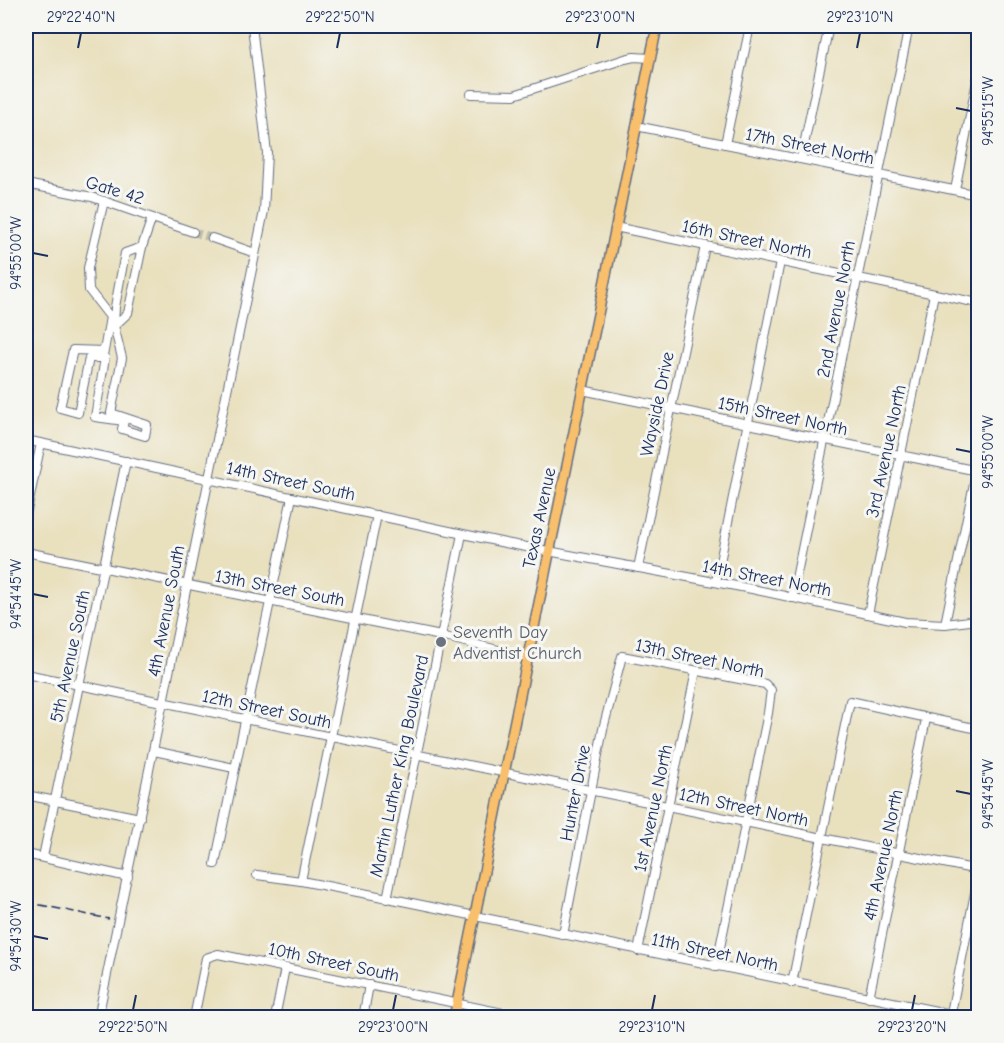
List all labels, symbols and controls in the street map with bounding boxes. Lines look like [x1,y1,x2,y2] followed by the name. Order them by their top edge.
[47,8,115,26] text: 29°22'40"N
[305,8,375,26] text: 29°22'50"N
[565,8,635,26] text: 29°23'00"N
[827,8,893,26] text: 29°23'10"N
[979,76,997,146] text: 94°55'15"W
[744,124,876,169] street label: 17th Street North
[83,172,147,209] street label: Gate 42
[680,215,814,263] street label: 16th Street North
[7,216,25,290] text: 94°55'00"W
[813,239,860,379] street label: 2nd Avenue North
[636,350,679,458] street label: Wayside Drive
[862,383,911,520] street label: 3rd Avenue North
[716,392,850,440] street label: 15th Street North
[979,415,997,489] text: 94°55'00"W
[225,458,357,505] street label: 14th Street South
[519,466,560,571] street label: Texas Avenue
[143,543,190,679] street label: 4th Avenue South
[701,556,833,601] street label: 14th Street North
[7,559,25,629] text: 94°54'45"W
[213,566,346,611] street label: 13th Street South
[46,588,95,724] street label: 5th Avenue South
[453,622,582,664] place label: Seventh Day Adventist Church
[434,635,448,649] marker: Seventh Day Adventist Church
[633,635,766,682] street label: 13th Street North
[366,653,433,879] street label: Martin Luther King Boulevard
[200,686,334,733] street label: 12th Street South
[630,742,677,874] street label: 1st Avenue North
[556,743,595,843] street label: Hunter Drive
[979,759,997,829] text: 94°54'45"W
[677,784,811,831] street label: 12th Street North
[859,788,908,923] street label: 4th Avenue North
[7,900,25,972] text: 94°54'30"W
[649,929,780,976] street label: 11th Street North
[266,938,401,987] street label: 10th Street South
[98,1018,168,1036] text: 29°22'50"N
[358,1018,428,1036] text: 29°23'00"N
[619,1018,685,1036] text: 29°23'10"N
[878,1018,946,1036] text: 29°23'20"N

